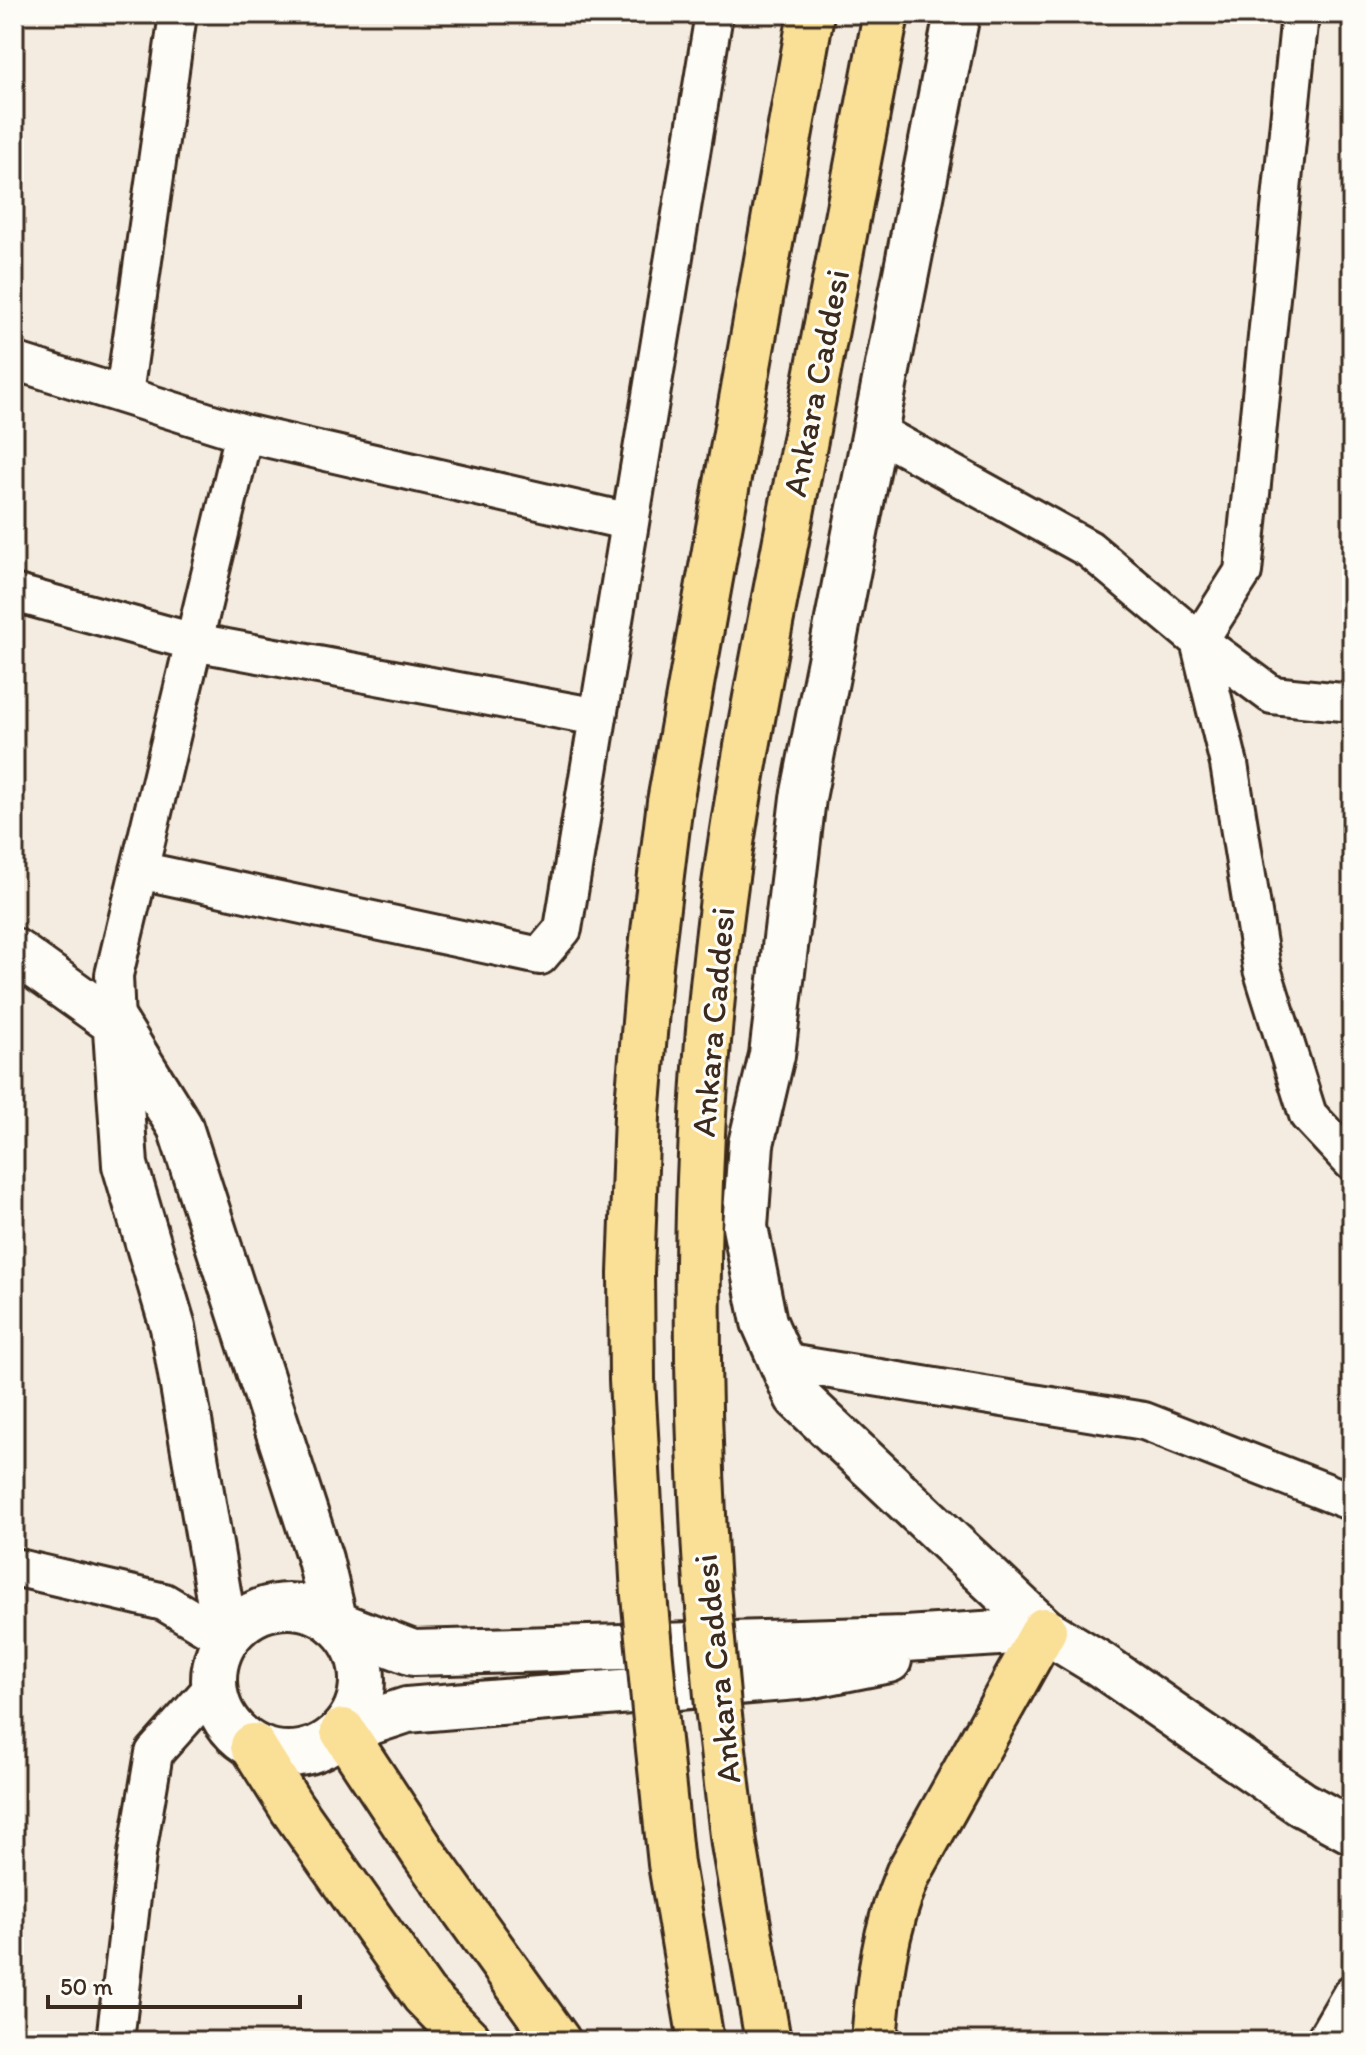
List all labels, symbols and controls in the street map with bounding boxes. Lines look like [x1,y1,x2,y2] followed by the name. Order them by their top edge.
[774,266,858,500] street label: Ankara Caddesi
[683,905,743,1139] street label: Ankara Caddesi
[685,1552,749,1786] street label: Ankara Caddesi
[48,1959,300,2009] scale bar
[60,1972,113,2001] text: 50 m

